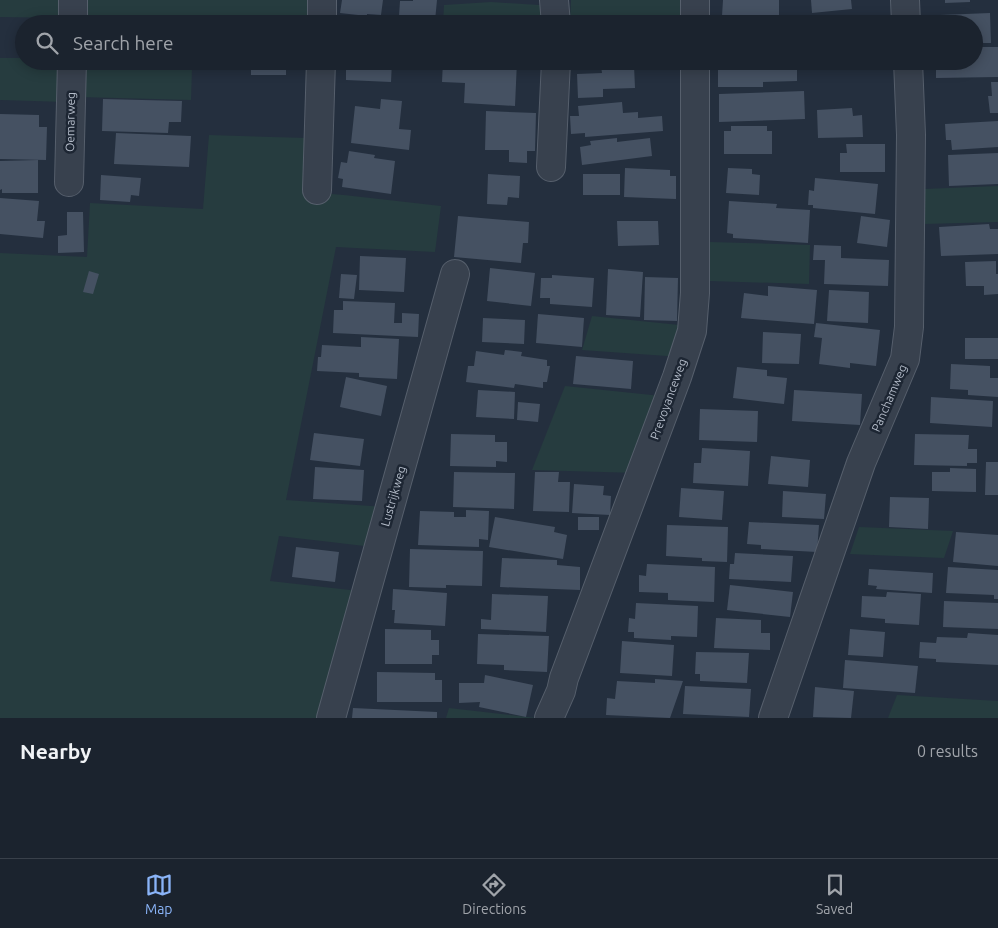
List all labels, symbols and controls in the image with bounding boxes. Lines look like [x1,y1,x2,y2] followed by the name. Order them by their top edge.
[15,15,983,70] search box
[33,29,61,57] icon: search
[73,32,173,54] text: Search here
[63,92,77,152] street label: Oemarweg
[647,357,689,441] street label: Prevoyanceweg
[869,362,909,434] street label: Panchamweg
[378,464,408,528] street label: Lustrijkweg
[20,739,91,763] text: Nearby
[917,742,978,760] text: 0 results
[145,871,173,917] tab: Map
[462,871,526,917] tab: Directions
[816,871,853,917] tab: Saved

